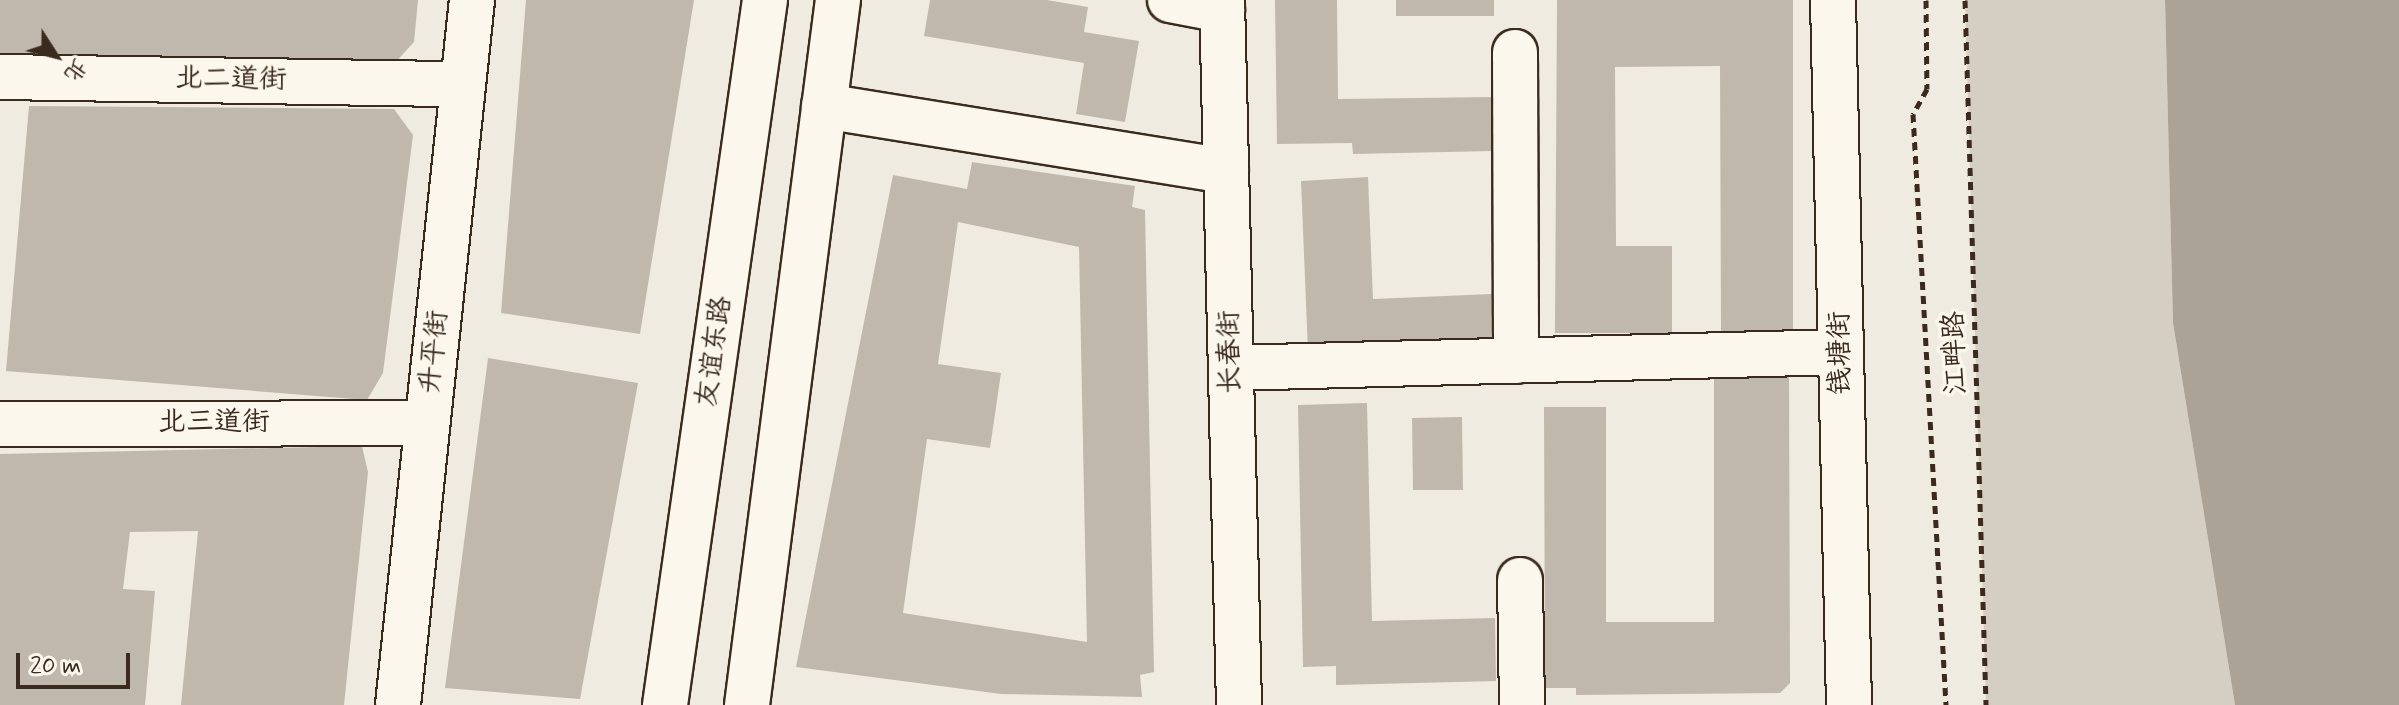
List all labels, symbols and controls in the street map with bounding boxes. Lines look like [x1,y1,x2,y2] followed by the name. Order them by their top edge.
[16,16,96,96] north arrow
[58,53,93,87] text: 北
[175,62,287,98] street label: 北二道街
[691,294,739,410] street label: 友谊东路
[414,308,456,396] street label: 升平街
[1213,310,1249,394] street label: 长春街
[1938,310,1974,396] street label: 江畔路
[1823,311,1859,395] street label: 钱塘街
[158,406,270,440] street label: 北三道街
[20,637,134,687] scale bar
[30,651,81,682] text: 20 m

